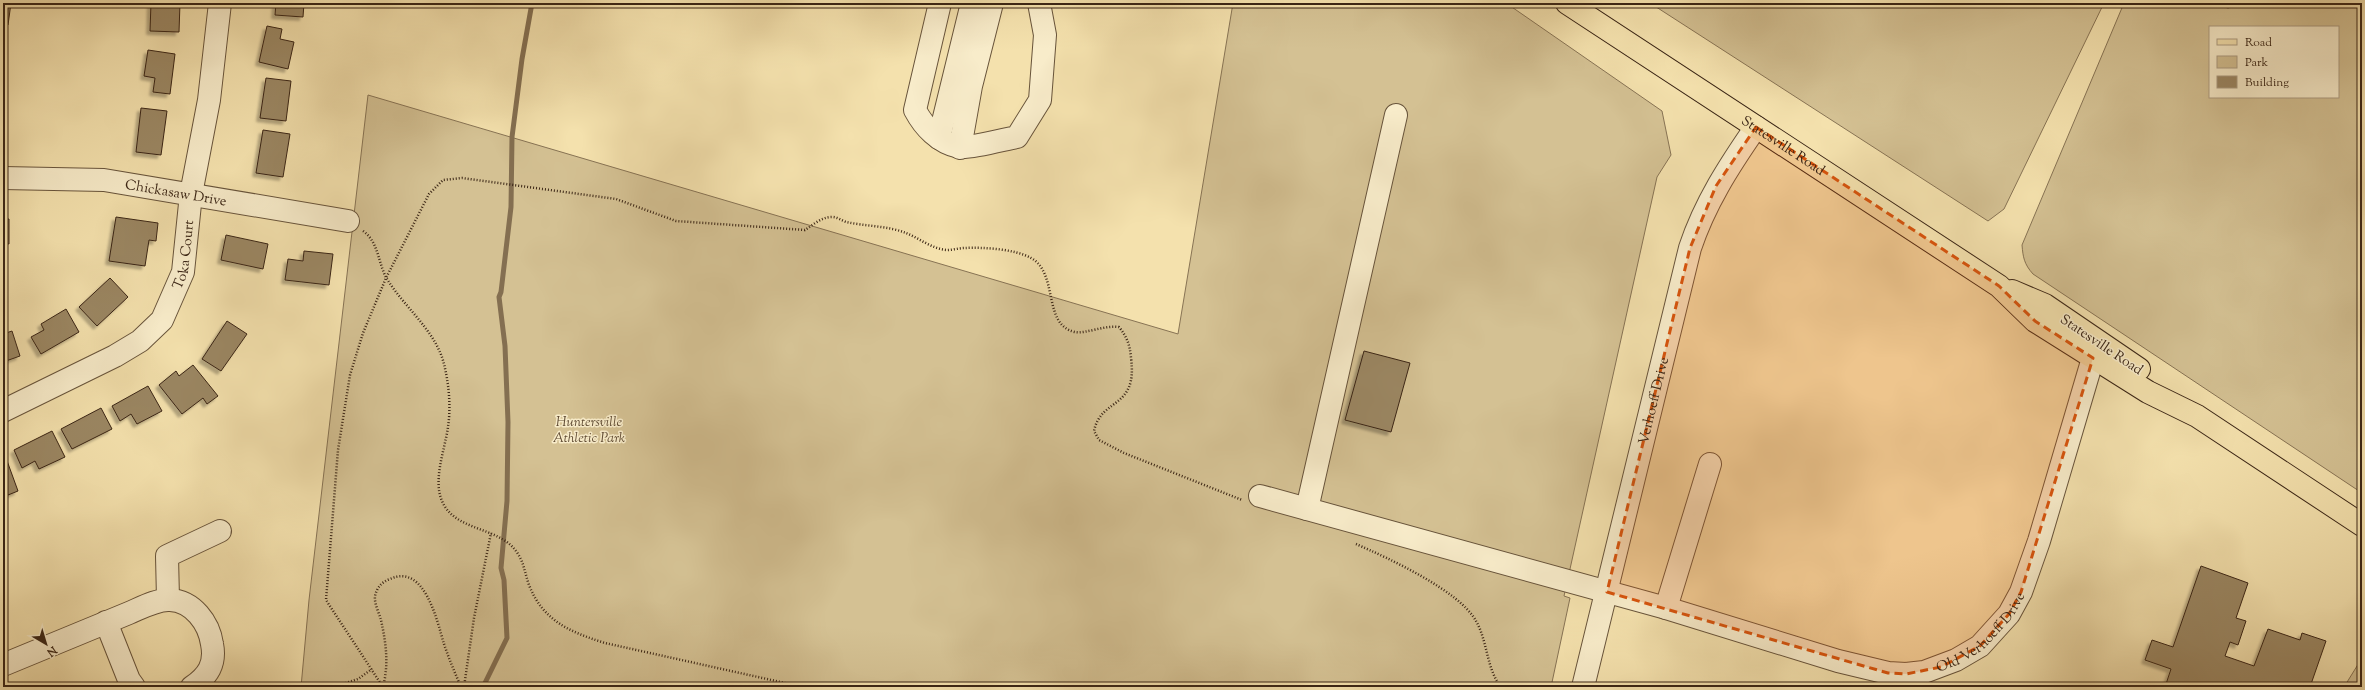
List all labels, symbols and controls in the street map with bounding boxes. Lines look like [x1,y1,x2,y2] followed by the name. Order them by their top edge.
[2209,26,2339,98] legend
[2245,34,2272,52] text: Road
[2245,54,2268,72] text: Park
[2245,74,2289,92] text: Building
[1737,112,1828,181] street label: Statesville Road
[123,176,228,212] street label: Chickasaw Drive
[169,219,200,293] street label: Toka Court
[2055,310,2146,381] street label: Statesville Road
[1635,355,1675,447] street label: Verhoeff Drive
[553,413,626,449] park label: Huntersville Athletic Park
[1934,589,2031,679] street label: Old Verhoeff Drive
[26,624,66,664] north arrow
[43,641,61,660] text: N

